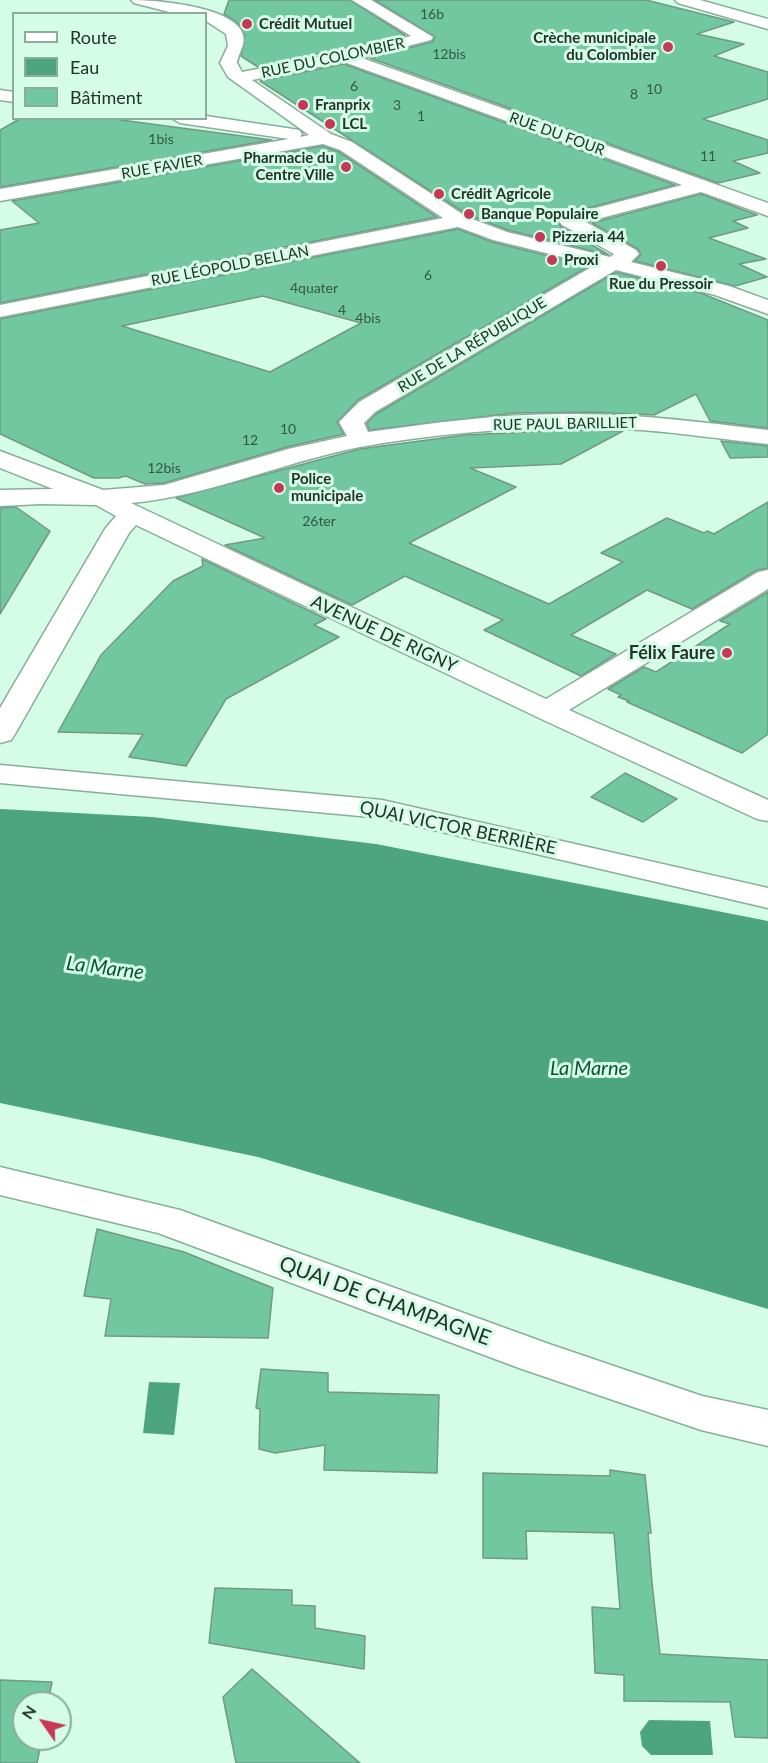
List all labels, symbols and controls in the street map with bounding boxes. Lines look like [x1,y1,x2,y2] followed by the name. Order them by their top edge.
[420,6,444,22] house number: 16b
[12,12,207,120] legend
[259,15,352,33] place label: Crédit Mutuel
[240,17,254,31] marker: Crédit Mutuel
[70,26,117,48] text: Route
[533,29,656,64] place label: Crèche municipale du Colombier
[260,34,406,82] street label: RUE DU COLOMBIER
[661,40,675,54] marker: Crèche municipale du Colombier
[432,46,466,62] house number: 12bis
[70,56,99,78] text: Eau
[350,78,358,94] house number: 6
[646,81,662,97] house number: 10
[70,86,142,108] text: Bâtiment
[630,86,638,102] house number: 8
[315,96,370,114] place label: Franprix
[393,97,401,113] house number: 3
[296,98,310,112] marker: Franprix
[417,108,425,124] house number: 1
[507,108,607,160] street label: RUE DU FOUR
[342,115,367,133] place label: LCL
[323,117,337,131] marker: LCL
[148,131,174,147] house number: 1bis
[700,148,716,164] house number: 11
[243,149,334,184] place label: Pharmacie du Centre Ville
[120,151,204,183] street label: RUE FAVIER
[339,160,353,174] marker: Pharmacie du Centre Ville
[451,185,551,203] place label: Crédit Agricole
[432,187,446,201] marker: Crédit Agricole
[481,205,599,223] place label: Banque Populaire
[462,207,476,221] marker: Banque Populaire
[552,228,625,246] place label: Pizzeria 44
[533,230,547,244] marker: Pizzeria 44
[150,242,310,290] street label: RUE LÉOPOLD BELLAN
[564,251,598,269] place label: Proxi
[545,253,559,267] marker: Proxi
[654,259,668,273] marker: Rue du Pressoir
[424,267,432,283] house number: 6
[609,275,713,293] place label: Rue du Pressoir
[290,280,338,296] house number: 4quater
[395,294,549,396] street label: RUE DE LA RÉPUBLIQUE
[338,302,346,318] house number: 4
[355,310,381,326] house number: 4bis
[493,414,637,434] street label: RUE PAUL BARILLIET
[280,421,296,437] house number: 10
[242,432,258,448] house number: 12
[147,460,181,476] house number: 12bis
[291,470,363,505] place label: Police municipale
[272,481,286,495] marker: Police municipale
[302,513,336,529] house number: 26ter
[307,591,461,677] street label: AVENUE DE RIGNY
[629,642,715,664] place label: Félix Faure
[720,646,734,660] marker: Félix Faure
[358,797,558,859] street label: QUAI VICTOR BERRIÈRE
[65,951,145,985] water label: La Marne
[550,1057,628,1081] water label: La Marne
[276,1251,494,1351] street label: QUAI DE CHAMPAGNE
[12,1691,72,1751] north arrow
[17,1701,40,1722] text: N

